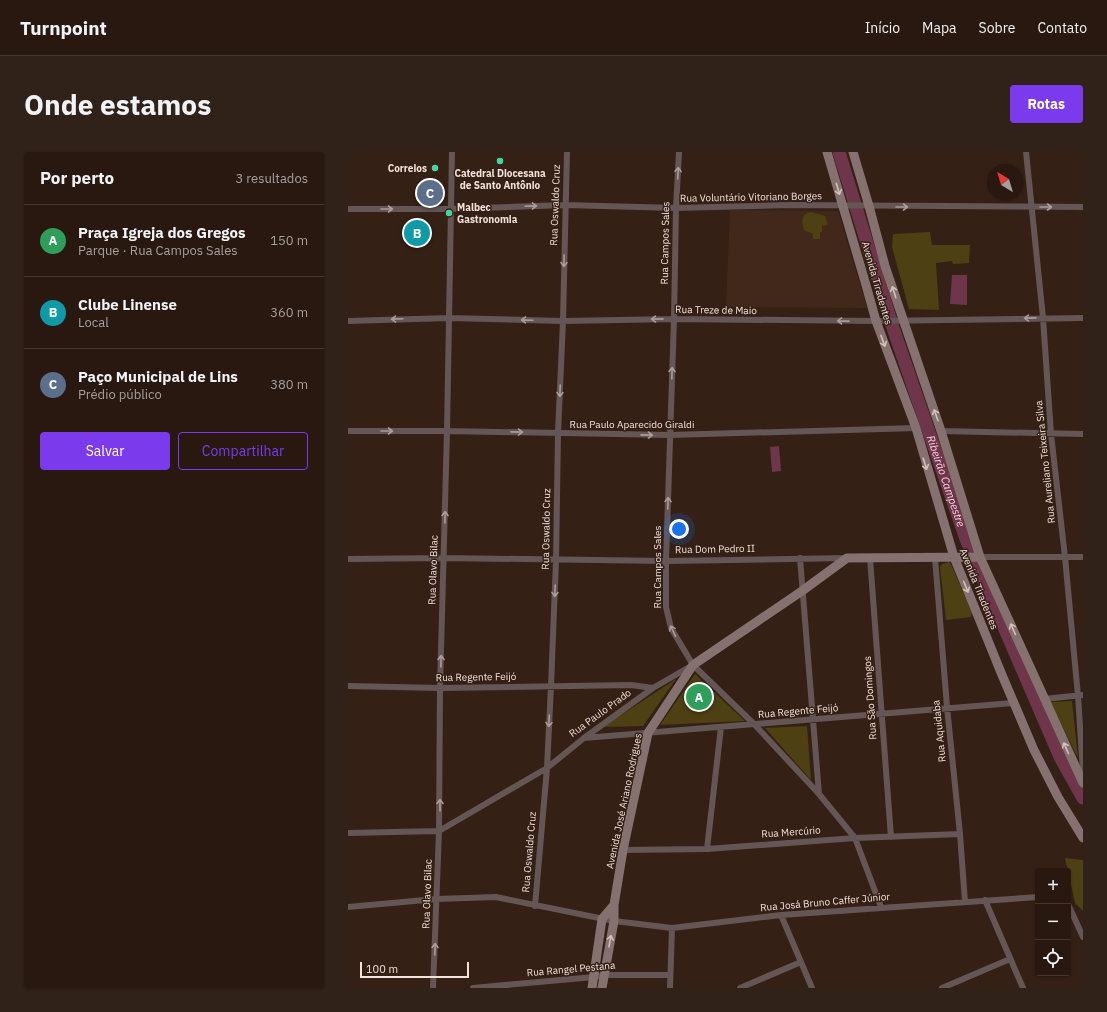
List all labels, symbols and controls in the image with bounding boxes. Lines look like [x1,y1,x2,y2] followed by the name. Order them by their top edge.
[20,16,107,40] text: Turnpoint
[865,19,900,37] text: Início
[922,19,957,37] text: Mapa
[979,19,1015,37] text: Sobre
[1037,19,1087,37] text: Contato
[1010,85,1083,123] button: Rotas
[24,86,211,123] text: Onde estamos
[495,156,505,166] marker: Catedral Diocesana de Santo Antônio
[388,162,427,175] place label: Correios
[430,163,440,173] marker: Correios
[547,164,563,246] street label: Rua Oswaldo Cruz
[987,164,1023,200] north arrow
[40,167,114,189] text: Por perto
[454,167,546,192] place label: Catedral Diocesana de Santo Antônio
[674,167,681,180] one-way arrow
[235,170,308,187] text: 3 resultados
[417,178,443,208] pin: C
[835,183,843,196] one-way arrow
[680,189,822,205] street label: Rua Voluntário Vitoriano Borges
[457,201,518,226] place label: Malbec Gastronomia
[658,201,672,285] street label: Rua Campos Sales
[524,203,537,210] one-way arrow
[895,203,908,211] one-way arrow
[1039,203,1052,211] one-way arrow
[380,205,393,213] one-way arrow
[444,208,454,218] marker: Malbec Gastronomia
[404,218,430,248] pin: B
[78,223,246,242] text: Praça Igreja dos Gregos
[49,232,57,249] text: A
[270,232,308,249] text: 150 m
[859,240,895,326] street label: Avenida Tiradentes
[78,242,238,259] text: Parque · Rua Campos Sales
[560,254,568,267] one-way arrow
[889,286,897,298] one-way arrow
[78,295,177,314] text: Clube Linense
[675,303,757,317] street label: Rua Treze de Maio
[49,304,57,321] text: B
[270,304,308,321] text: 360 m
[78,314,109,331] text: Local
[1024,314,1037,322] one-way arrow
[391,316,404,323] one-way arrow
[521,316,534,324] one-way arrow
[651,316,664,323] one-way arrow
[837,317,850,325] one-way arrow
[880,334,887,347] one-way arrow
[78,367,238,386] text: Paço Municipal de Lins
[668,367,676,380] one-way arrow
[49,376,57,393] text: C
[270,376,308,393] text: 380 m
[556,384,563,397] one-way arrow
[78,386,162,403] text: Prédio público
[1032,399,1058,524] street label: Rua Aureliano Teixeira Silva
[932,409,939,422] one-way arrow
[570,418,694,431] street label: Rua Paulo Aparecido Giraldi
[380,427,393,435] one-way arrow
[510,428,523,436] one-way arrow
[640,431,653,439] one-way arrow
[40,432,170,470] button: Salvar
[178,432,308,470] button: Compartilhar
[924,433,968,529] water label: Ribeirão Campestre
[922,457,930,469] one-way arrow
[539,488,553,570] street label: Rua Oswaldo Cruz
[664,497,672,510] one-way arrow
[441,511,448,524] one-way arrow
[669,519,689,539] your location
[651,525,664,608] street label: Rua Campos Sales
[425,535,441,605] street label: Rua Olavo Bilac
[675,542,755,556] street label: Rua Dom Pedro II
[957,547,1001,632] street label: Avenida Tiradentes
[963,581,970,593] one-way arrow
[551,584,558,597] one-way arrow
[1009,624,1016,636] one-way arrow
[669,626,676,638] one-way arrow
[437,655,445,668] one-way arrow
[861,656,879,740] street label: Rua São Domingos
[436,670,517,684] street label: Rua Regente Feijó
[686,682,712,712] pin: A
[566,686,634,740] street label: Rua Paulo Prado
[929,699,949,763] street label: Rua Aquidaba
[757,701,839,721] street label: Rua Regente Feijó
[545,714,553,727] one-way arrow
[603,732,645,870] street label: Avenida José Ariano Rodrigues
[1062,742,1069,754] one-way arrow
[436,799,443,812] one-way arrow
[519,811,539,893] street label: Rua Oswaldo Cruz
[761,823,822,841] street label: Rua Mercúrio
[419,859,435,929] street label: Rua Olavo Bilac
[1035,868,1071,976] map controls
[1035,868,1071,904] button: +
[760,890,891,914] street label: Rua Josá Bruno Caffer Júnior
[1035,904,1071,940] button: −
[606,934,614,947] one-way arrow
[1035,940,1071,976] button: locate
[431,943,439,956] one-way arrow
[526,959,617,979] street label: Rua Rangel Pestana
[360,960,469,979] scale bar
[366,962,398,976] text: 100 m

